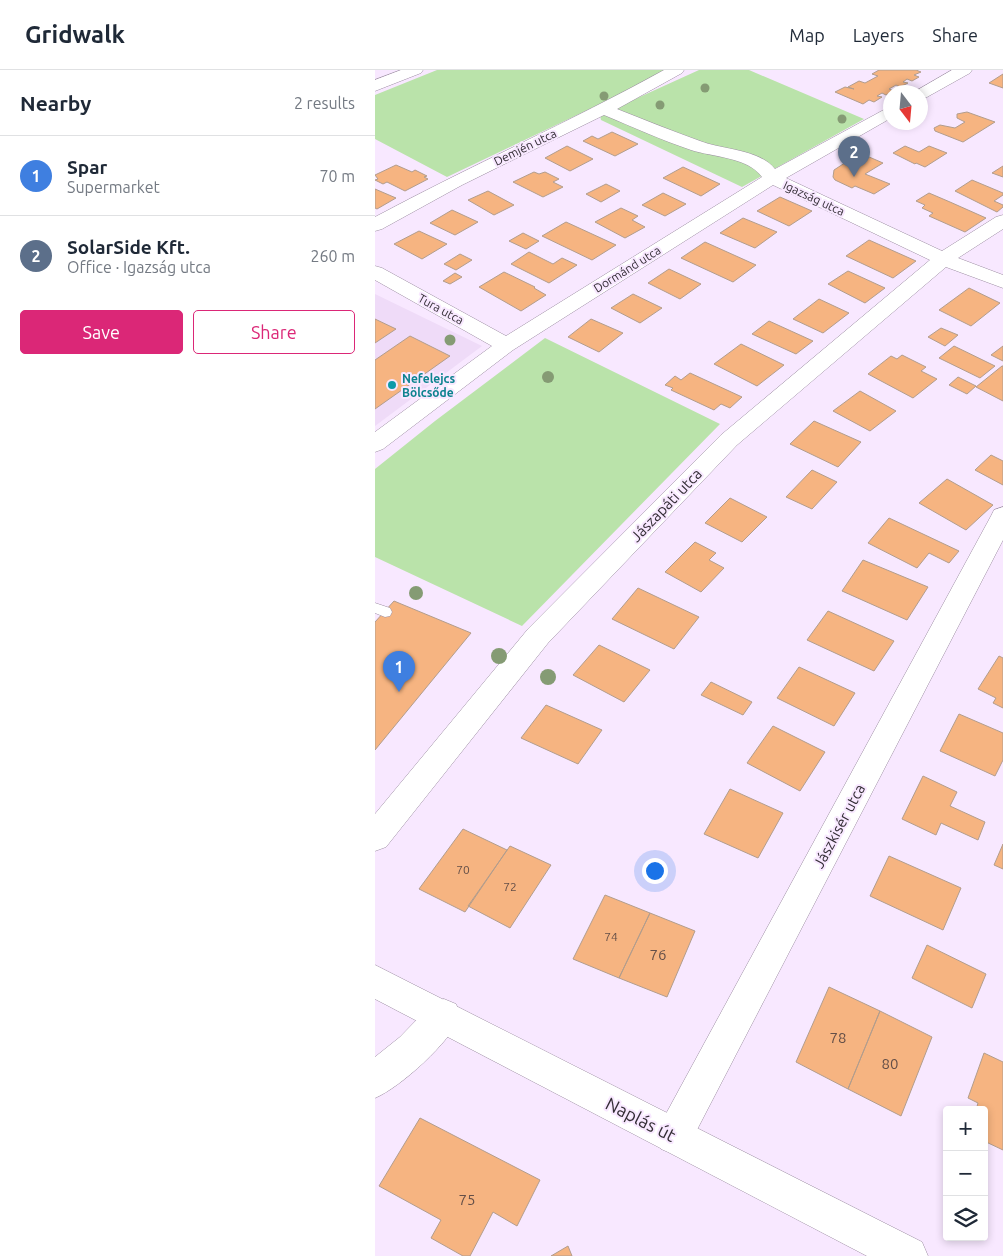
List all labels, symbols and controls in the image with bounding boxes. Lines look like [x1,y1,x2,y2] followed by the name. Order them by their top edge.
[25,21,125,48] text: Gridwalk
[789,25,825,45] text: Map
[853,25,904,45] text: Layers
[932,25,978,45] text: Share
[883,85,928,130] north arrow
[20,91,91,115] text: Nearby
[294,94,355,112] text: 2 results
[492,126,558,168] street label: Demjén utca
[838,136,870,177] pin: 2
[67,156,107,178] text: Spar
[31,167,41,185] text: 1
[319,167,355,185] text: 70 m
[67,178,160,196] text: Supermarket
[781,178,847,218] street label: Igazság utca
[67,236,190,258] text: SolarSide Kft.
[591,243,663,295] street label: Dormánd utca
[31,247,41,265] text: 2
[310,247,355,265] text: 260 m
[67,258,211,276] text: Office · Igazság utca
[416,291,466,327] street label: Tura utca
[20,310,183,354] button: Save
[193,310,355,354] button: Share
[402,372,455,399] place label: Nefelejcs Bölcsőde
[386,379,398,391] marker: Nefelejcs Bölcsőde
[627,465,705,545] street label: Jászapáti utca
[383,651,415,692] pin: 1
[810,781,868,871] street label: Jászkisér utca
[642,858,668,884] your location
[456,863,470,876] house number: 70
[503,880,517,893] house number: 72
[604,930,618,943] house number: 74
[650,946,666,963] house number: 76
[830,1029,846,1046] house number: 78
[882,1055,898,1072] house number: 80
[603,1093,679,1145] street label: Naplás út
[943,1106,988,1241] map controls
[943,1106,988,1151] button: +
[943,1151,988,1196] button: −
[459,1191,475,1208] house number: 75
[943,1196,988,1241] button: layers

